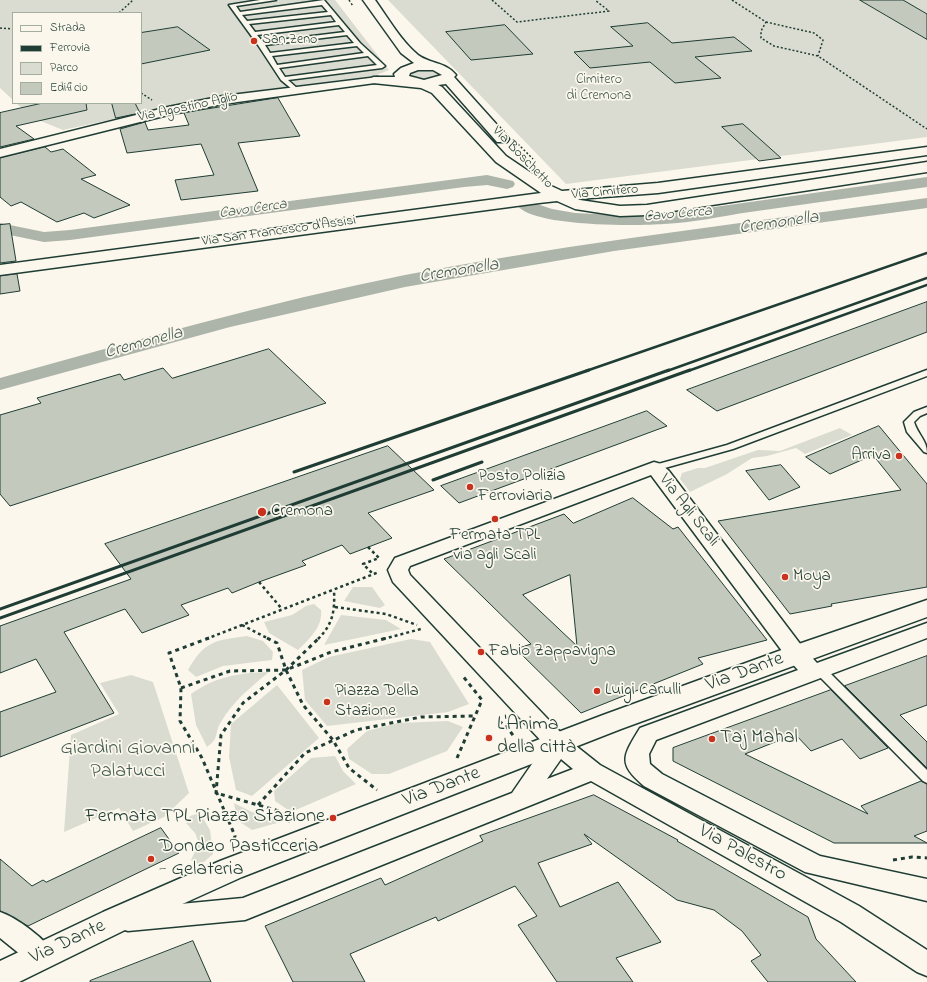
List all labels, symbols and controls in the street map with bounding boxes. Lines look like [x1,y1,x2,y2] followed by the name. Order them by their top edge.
[12,12,142,104] legend
[50,19,85,37] text: Strada
[262,33,317,49] place label: San Zeno
[249,36,259,46] marker: San Zeno
[50,39,90,57] text: Ferrovia
[50,59,78,77] text: Parco
[567,73,631,106] park label: Cimitero di Cremona
[50,79,88,97] text: Edificio
[137,89,239,127] street label: Via Agostino Aglio
[488,123,556,193] street label: Via Boschetto
[571,182,639,204] street label: Via Cimitero
[218,196,288,224] water label: Cavo Cerca
[643,203,713,227] water label: Cavo Cerca
[738,208,820,240] water label: Cremonella
[201,213,357,251] street label: Via San Francesco d'Assisi
[418,255,500,289] water label: Cremonella
[103,323,185,365] water label: Cremonella
[851,446,891,466] place label: Arriva
[894,451,904,461] marker: Arriva
[478,467,566,507] place label: Posto Polizia Ferroviaria
[653,471,723,551] street label: Via Agli Scali
[465,482,475,492] marker: Posto Polizia Ferroviaria
[271,502,333,522] place label: Cremona
[256,506,268,518] marker: Cremona
[490,514,500,524] marker: Fermata TPL via agli Scali
[450,526,540,566] place label: Fermata TPL via agli Scali
[793,567,831,587] place label: Moya
[780,572,790,582] marker: Moya
[489,642,616,662] place label: Fabio Zappavigna
[476,647,486,657] marker: Fabio Zappavigna
[703,648,787,698] street label: Via Dante
[605,681,681,701] place label: Luigi Carulli
[335,682,419,722] place label: Piazza Della Stazione
[592,686,602,696] marker: Luigi Carulli
[322,697,332,707] marker: Piazza Della Stazione
[497,714,576,761] place label: L'Anima della città
[720,727,798,751] place label: Taj Mahal
[484,733,494,743] marker: L'Anima della città
[707,734,717,744] marker: Taj Mahal
[61,738,195,785] park label: Giardini Giovanni Palatucci
[400,762,484,814] street label: Via Dante
[85,806,325,830] place label: Fermata TPL Piazza Stazione
[328,813,338,823] marker: Fermata TPL Piazza Stazione
[694,820,790,888] street label: Via Palestro
[159,836,319,883] place label: Dondeo Pasticceria - Gelateria
[146,854,156,864] marker: Dondeo Pasticceria - Gelateria
[26,915,110,971] street label: Via Dante

